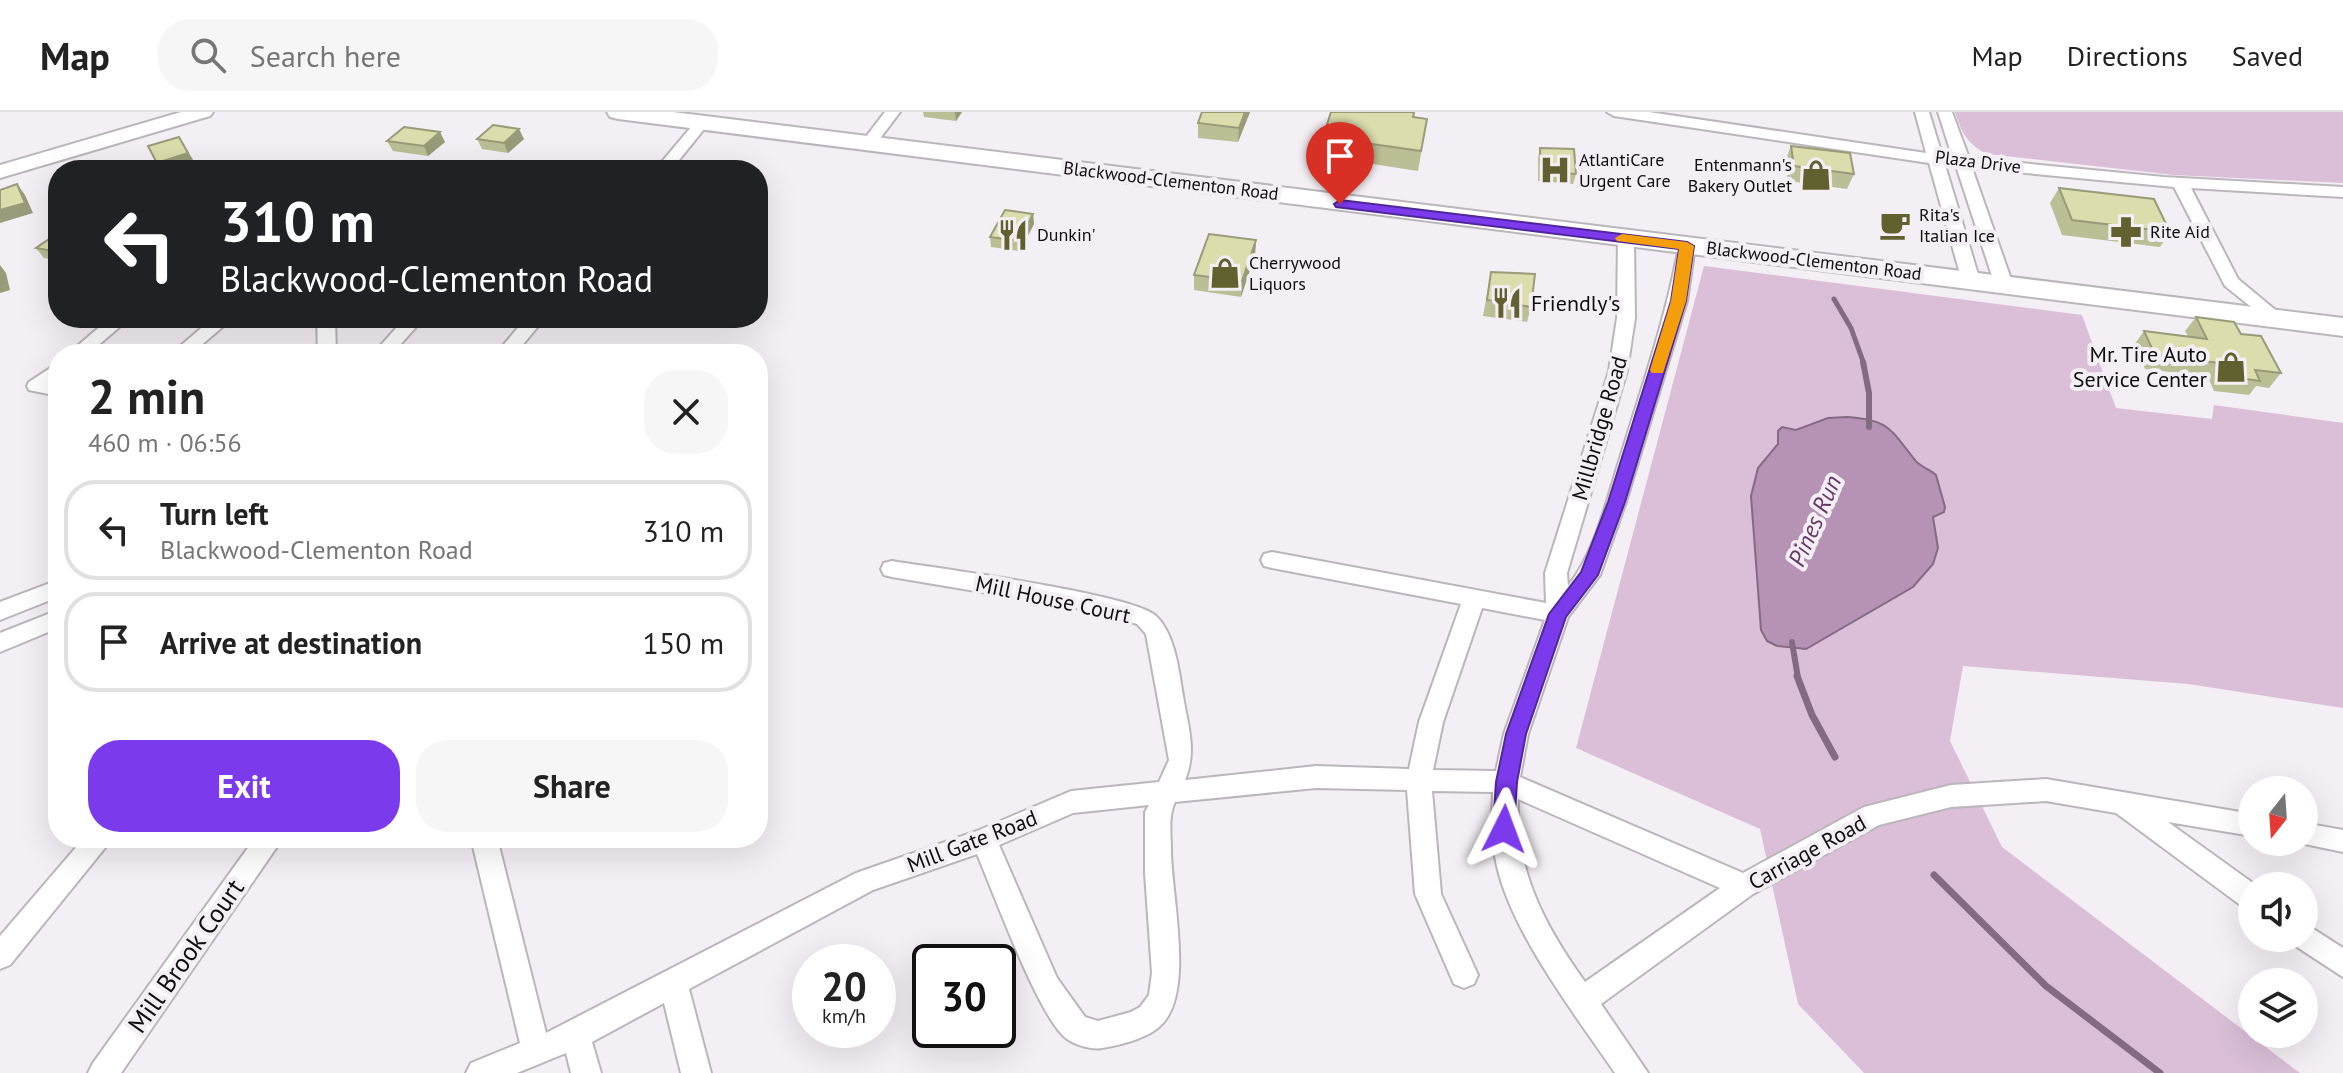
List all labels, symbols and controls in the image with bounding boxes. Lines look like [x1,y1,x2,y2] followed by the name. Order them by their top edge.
[158,19,718,91] search box
[40,31,110,80] text: Map
[186,33,230,77] icon: search
[250,36,401,75] text: Search here
[1972,37,2023,74] text: Map
[2067,37,2188,74] text: Directions
[2232,37,2303,74] text: Saved
[1306,122,1374,204] pin
[1318,134,1362,178] icon: arrive
[1934,145,2022,178] street label: Plaza Drive
[1579,148,1671,192] place label: AtlantiCare Urgent Care
[1538,153,1572,187] hospital icon: AtlantiCare Urgent Care
[1688,153,1792,197] place label: Entenmann's Bakery Outlet
[1062,156,1280,205] street label: Blackwood-Clementon Road
[1799,158,1833,192] shop icon: Entenmann's Bakery Outlet
[220,185,375,257] text: 310 m
[88,192,192,296] icon: left
[1919,203,1995,247] place label: Rita's Italian Ice
[1878,208,1912,242] cafe icon: Rita's Italian Ice
[2109,215,2143,249] pharmacy icon: Rite Aid
[996,218,1030,252] restaurant icon: Dunkin'
[2150,220,2210,243] place label: Rite Aid
[1037,223,1096,246] place label: Dunkin'
[1705,236,1923,285] street label: Blackwood-Clementon Road
[1249,251,1341,295] place label: Cherrywood Liquors
[220,255,653,302] text: Blackwood-Clementon Road
[1208,256,1242,290] shop icon: Cherrywood Liquors
[1490,286,1524,320] restaurant icon: Friendly's
[1531,289,1620,317] place label: Friendly's
[2073,340,2208,393] place label: Mr. Tire Auto Service Center
[2214,350,2248,384] shop icon: Mr. Tire Auto Service Center
[1565,353,1633,503] street label: Millbridge Road
[88,365,205,427] text: 2 min
[644,370,728,454] button: close
[88,426,242,459] text: 460 m · 06:56
[1781,470,1848,571] water label: Pines Run
[160,494,268,533] text: Turn left
[92,508,136,552] icon: left
[643,511,724,550] text: 310 m
[160,533,473,566] text: Blackwood-Clementon Road
[973,569,1134,629] street label: Mill House Court
[92,620,136,664] icon: arrive
[160,623,422,662] text: Arrive at destination
[643,623,724,662] text: 150 m
[88,740,400,832] button: Exit
[416,740,728,832] button: Share
[2238,776,2318,856] north arrow
[2238,776,2318,1048] map controls
[1462,787,1546,871] position arrow
[903,803,1041,879] street label: Mill Gate Road
[1743,808,1871,896] street label: Carriage Road
[120,872,251,1039] street label: Mill Brook Court
[2238,872,2318,952] button: sound
[912,944,1016,1048] speed limit sign: 30
[821,960,867,1012] text: 20
[2238,968,2318,1048] button: layers
[822,1003,866,1029] text: km/h

